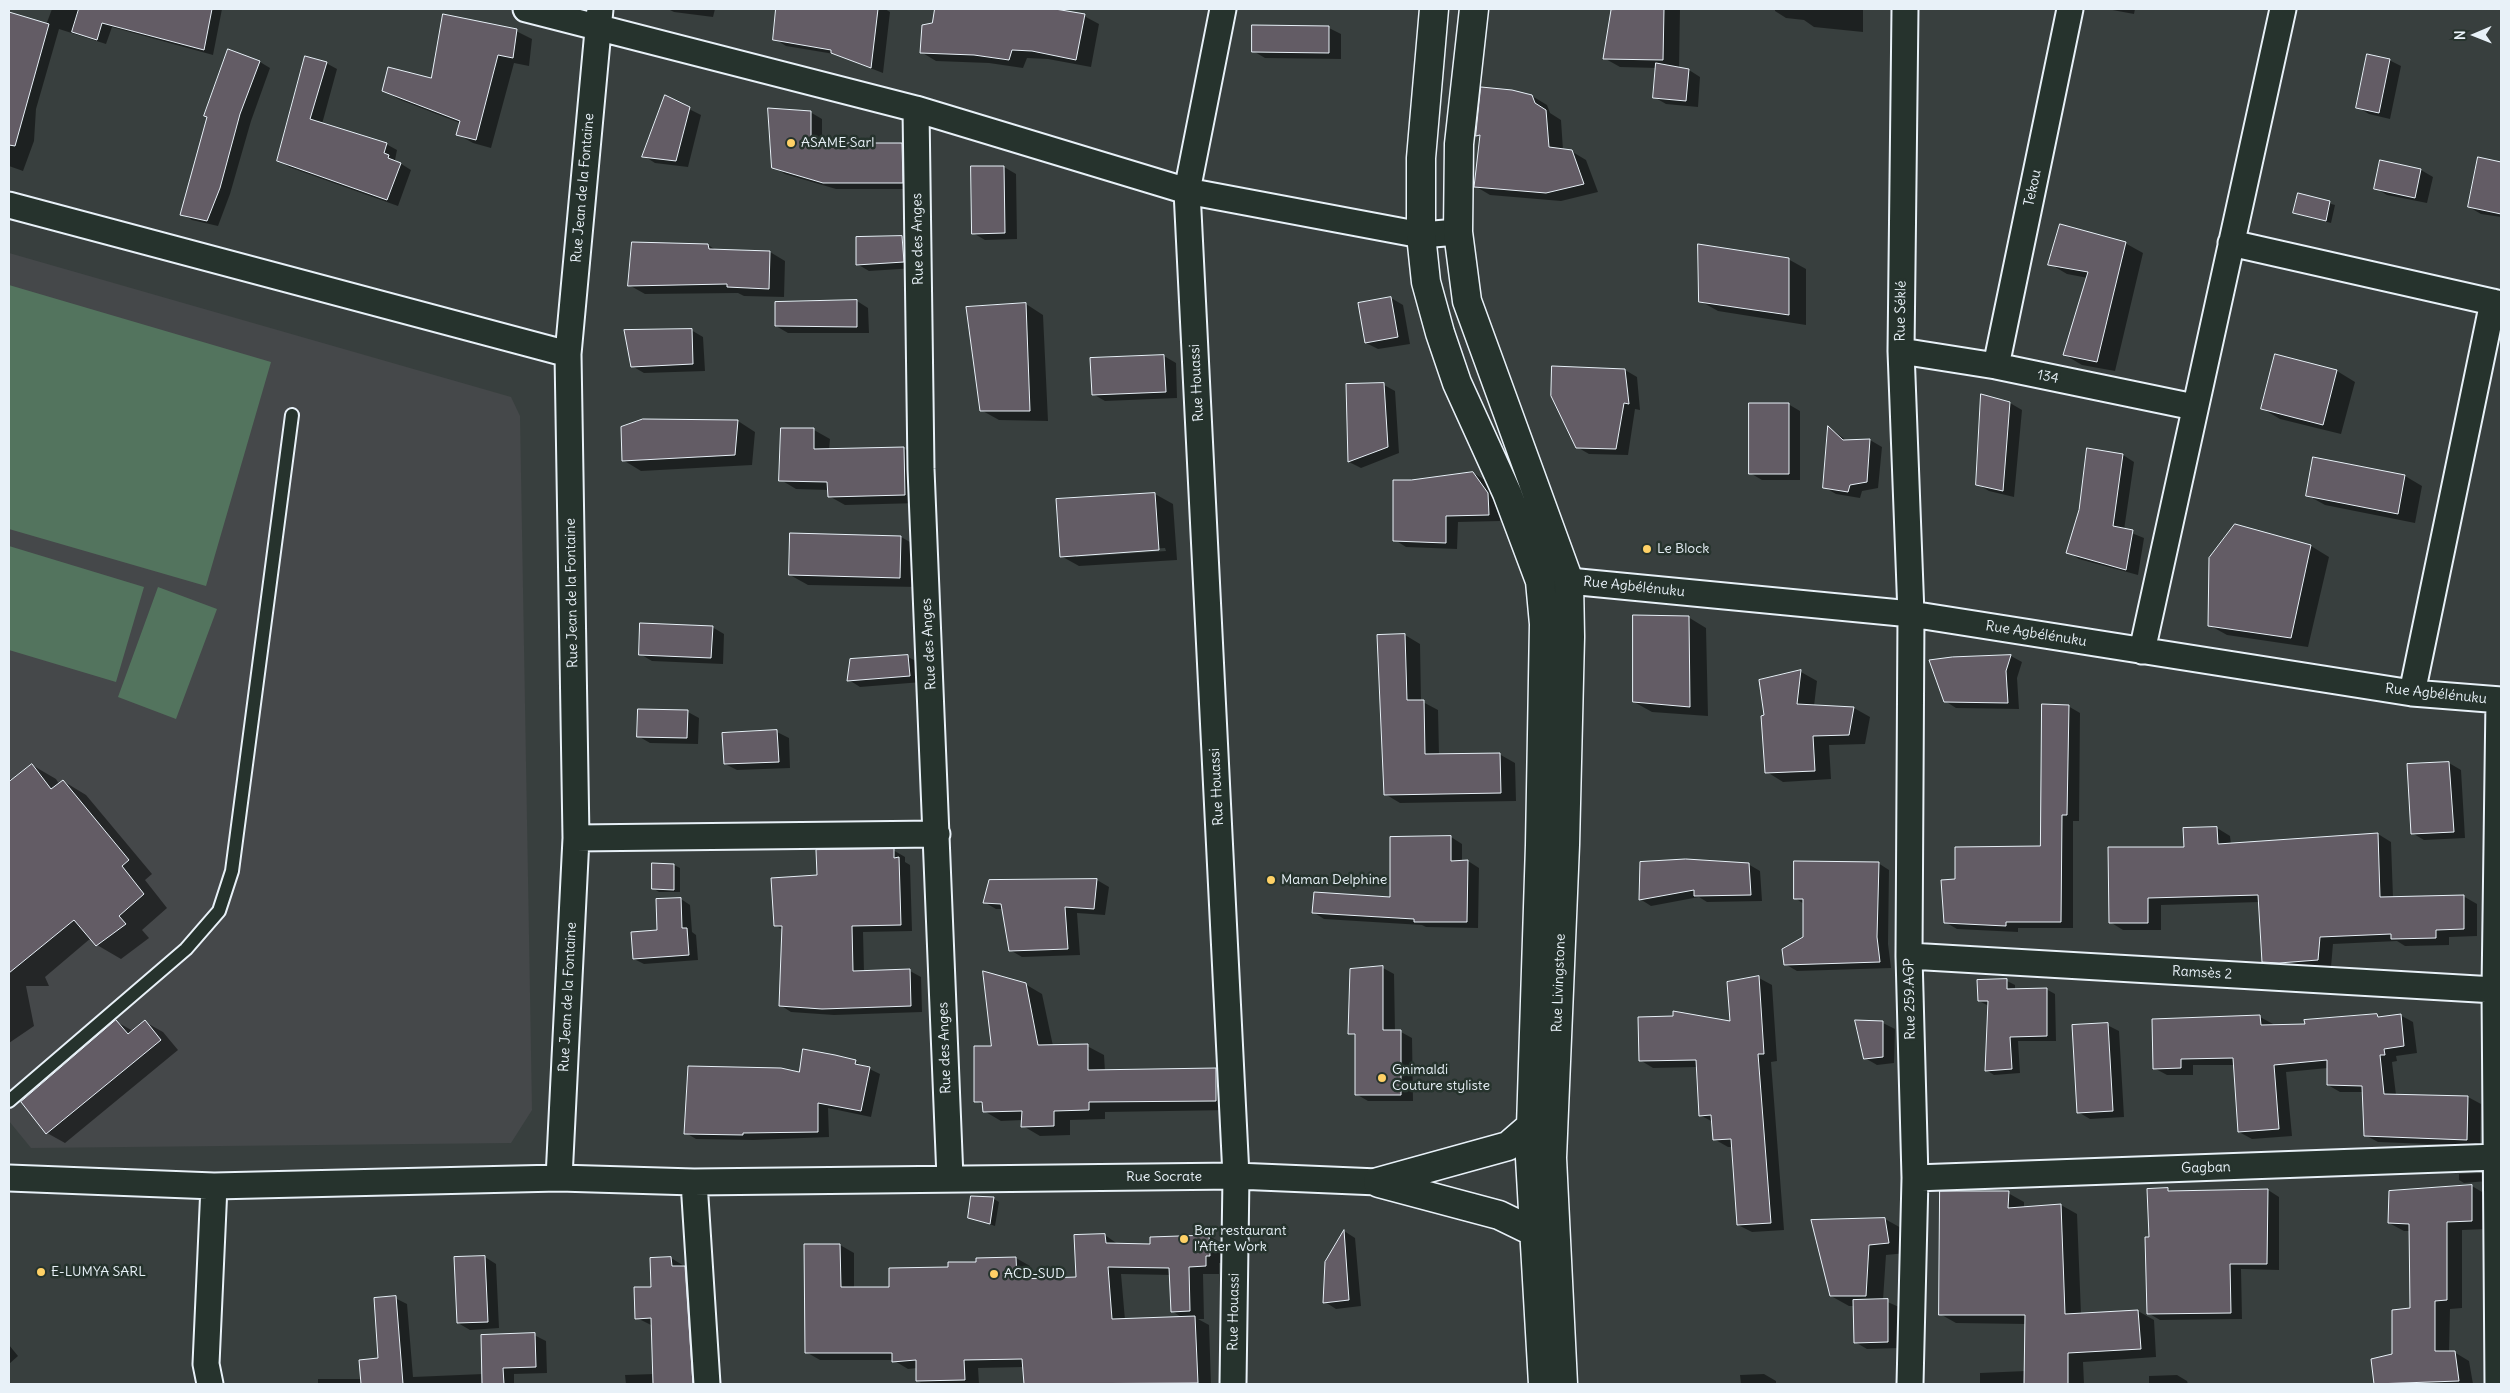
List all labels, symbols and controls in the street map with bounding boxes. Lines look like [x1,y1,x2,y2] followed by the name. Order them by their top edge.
[2450,10,2500,60] north arrow
[2451,30,2469,40] text: N
[568,113,598,263] street label: Rue Jean de la Fontaine
[801,135,874,151] place label: ASAME Sarl
[785,137,797,149] marker: ASAME Sarl
[2021,168,2045,208] street label: Tekou
[909,193,927,285] street label: Rue des Anges
[1892,280,1910,342] street label: Rue Séklé
[1187,344,1207,422] street label: Rue Houassi
[2036,367,2060,387] street label: 134
[562,518,582,668] street label: Rue Jean de la Fontaine
[1657,541,1709,557] place label: Le Block
[1641,543,1653,555] marker: Le Block
[1582,573,1686,601] street label: Rue Agbélénuku
[918,598,940,690] street label: Rue des Anges
[1984,618,2088,650] street label: Rue Agbélénuku
[2384,680,2488,708] street label: Rue Agbélénuku
[1207,748,1227,826] street label: Rue Houassi
[1281,872,1387,888] place label: Maman Delphine
[1265,874,1277,886] marker: Maman Delphine
[556,922,580,1072] street label: Rue Jean de la Fontaine
[1549,933,1569,1033] street label: Rue Livingstone
[1901,958,1919,1040] street label: Rue 259.AGP
[2171,963,2233,983] street label: Ramsès 2
[935,1002,955,1094] street label: Rue des Anges
[1392,1062,1490,1094] place label: Gnimaldi Couture styliste
[1376,1072,1388,1084] marker: Gnimaldi Couture styliste
[2181,1159,2231,1177] street label: Gagban
[1126,1169,1202,1185] street label: Rue Socrate
[1194,1223,1286,1256] place label: Bar restaurant l'After Work
[1178,1233,1190,1245] marker: Bar restaurant l'After Work
[51,1264,146,1280] place label: E-LUMYA SARL
[35,1266,47,1278] marker: E-LUMYA SARL
[1004,1266,1065,1282] place label: ACD-SUD
[988,1268,1000,1280] marker: ACD-SUD
[1225,1273,1243,1351] street label: Rue Houassi

